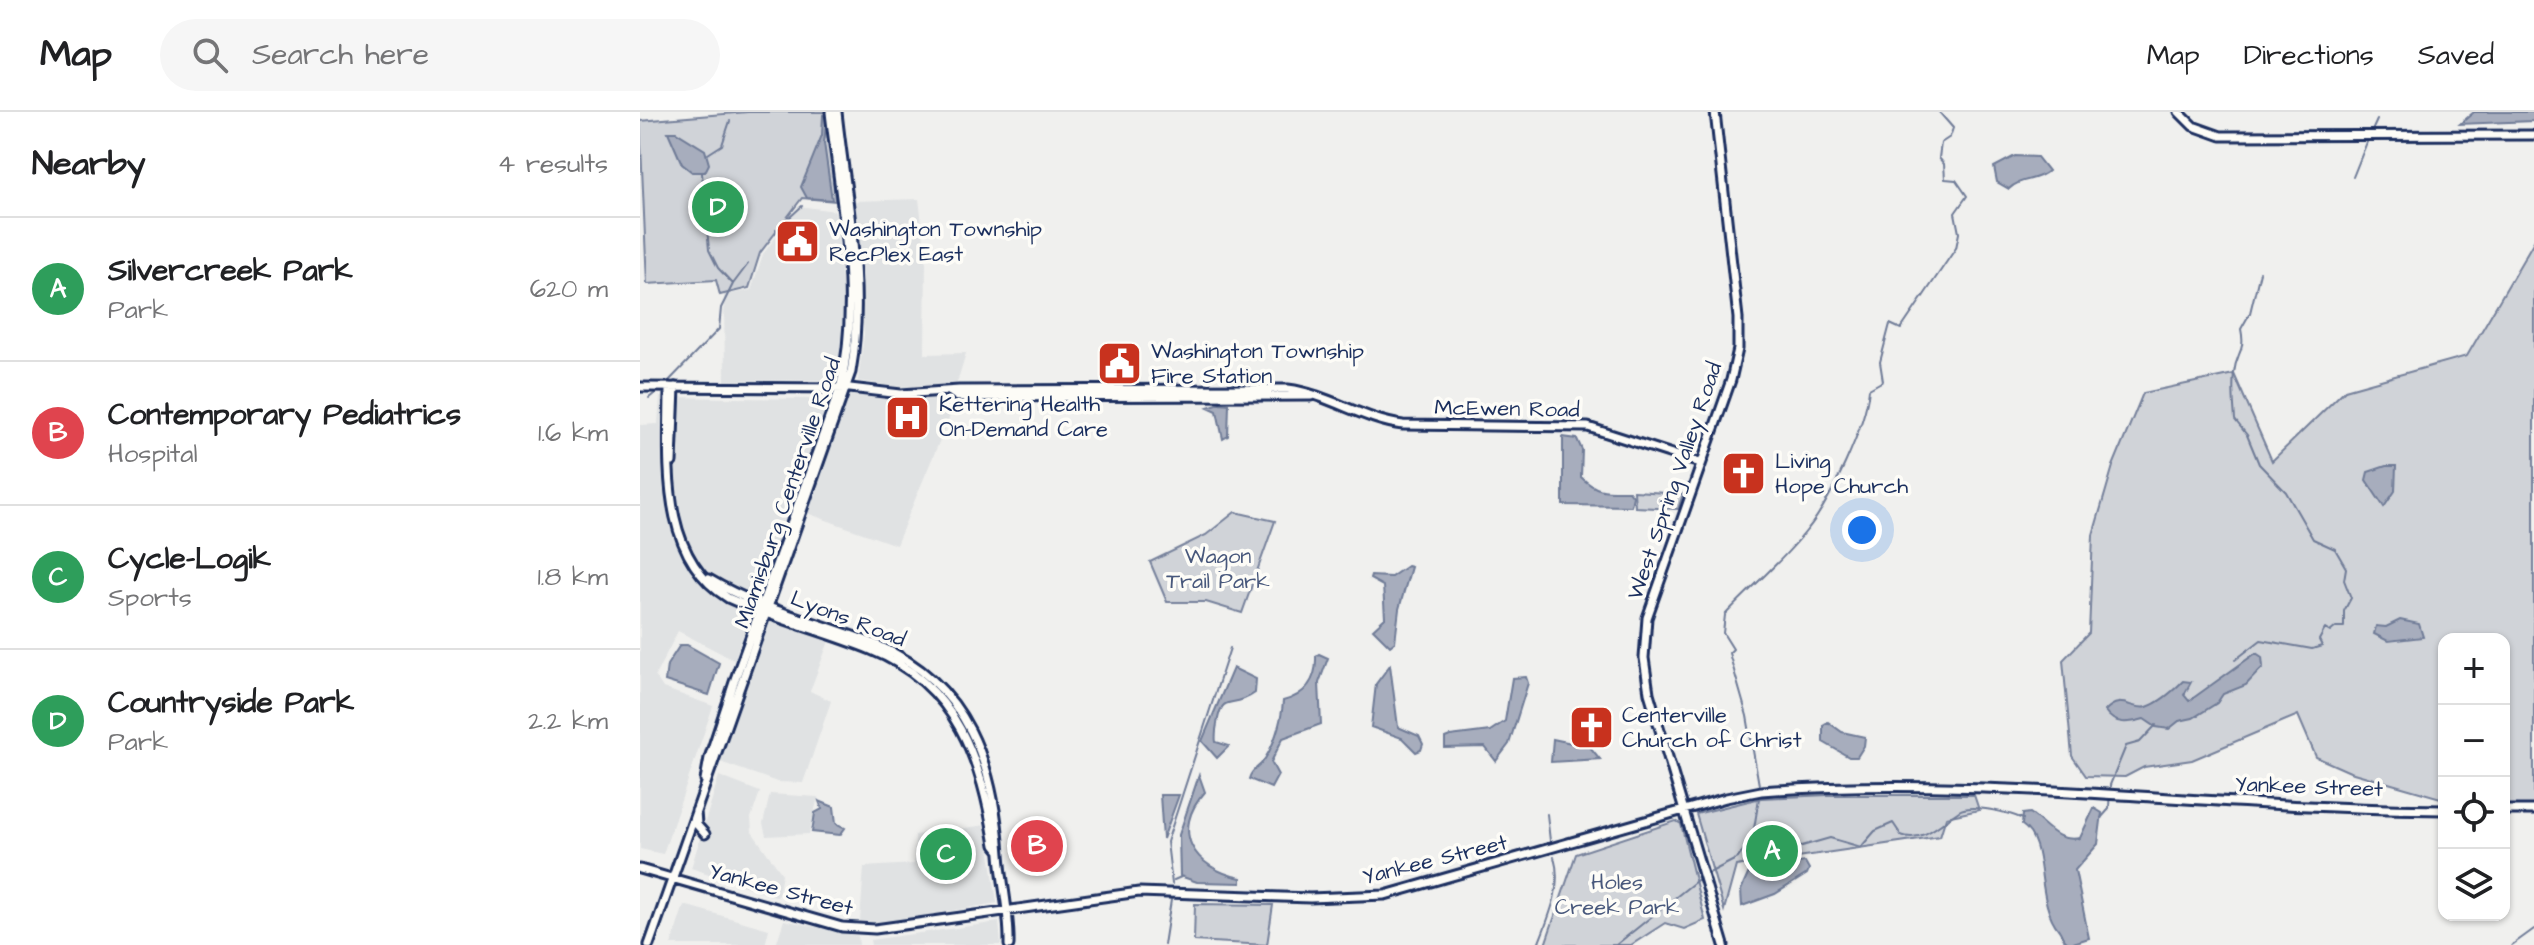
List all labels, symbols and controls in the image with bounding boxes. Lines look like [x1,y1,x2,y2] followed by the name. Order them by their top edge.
[160,19,720,91] search box
[40,29,112,81] text: Map
[188,33,232,77] icon: search
[252,34,429,76] text: Search here
[2147,36,2200,75] text: Map
[2244,36,2374,75] text: Directions
[2418,36,2494,75] text: Saved
[32,140,146,188] text: Nearby
[498,146,608,182] text: 4 results
[692,177,744,237] pin: D
[829,214,1042,270] place label: Washington Township RecPlex East
[774,218,822,266] public building icon: Washington Township RecPlex East
[108,250,353,292] text: Silvercreek Park
[50,271,66,307] text: A
[530,271,608,307] text: 620 m
[108,292,168,328] text: Park
[1151,336,1364,392] place label: Washington Township Fire Station
[1096,340,1144,388] public building icon: Washington Township Fire Station
[727,354,850,633] street label: Miamisburg Centerville Road
[1620,358,1731,604] street label: West Spring Valley Road
[939,389,1108,445] place label: Kettering Health On-Demand Care
[1434,392,1580,426] street label: McEwen Road
[884,393,932,441] hospital icon: Kettering Health On-Demand Care
[108,394,461,436] text: Contemporary Pediatrics
[49,415,67,451] text: B
[538,415,608,451] text: 1.6 km
[108,436,198,472] text: Hospital
[1775,446,1908,502] place label: Living Hope Church
[1720,450,1768,498] church icon: Living Hope Church
[1842,510,1882,550] your location
[108,538,271,580] text: Cycle-Logik
[1166,541,1270,597] park label: Wagon Trail Park
[49,559,67,595] text: C
[538,559,608,595] text: 1.8 km
[108,580,192,616] text: Sports
[786,583,910,656] street label: Lyons Road
[2438,633,2510,921] map controls
[2438,633,2510,705] button: +
[108,682,354,724] text: Countryside Park
[1622,700,1802,756] place label: Centerville Church of Christ
[50,703,66,739] text: D
[528,703,608,739] text: 2.2 km
[1567,704,1615,752] church icon: Centerville Church of Christ
[2438,705,2510,777] button: −
[108,724,168,760] text: Park
[2235,769,2384,805] street label: Yankee Street
[2438,777,2510,849] button: locate
[1011,816,1063,876] pin: B
[1746,821,1798,881] pin: A
[920,824,972,884] pin: C
[1359,827,1511,893] street label: Yankee Street
[2438,849,2510,921] button: layers
[706,856,857,924] street label: Yankee Street
[1555,867,1680,923] park label: Holes Creek Park

